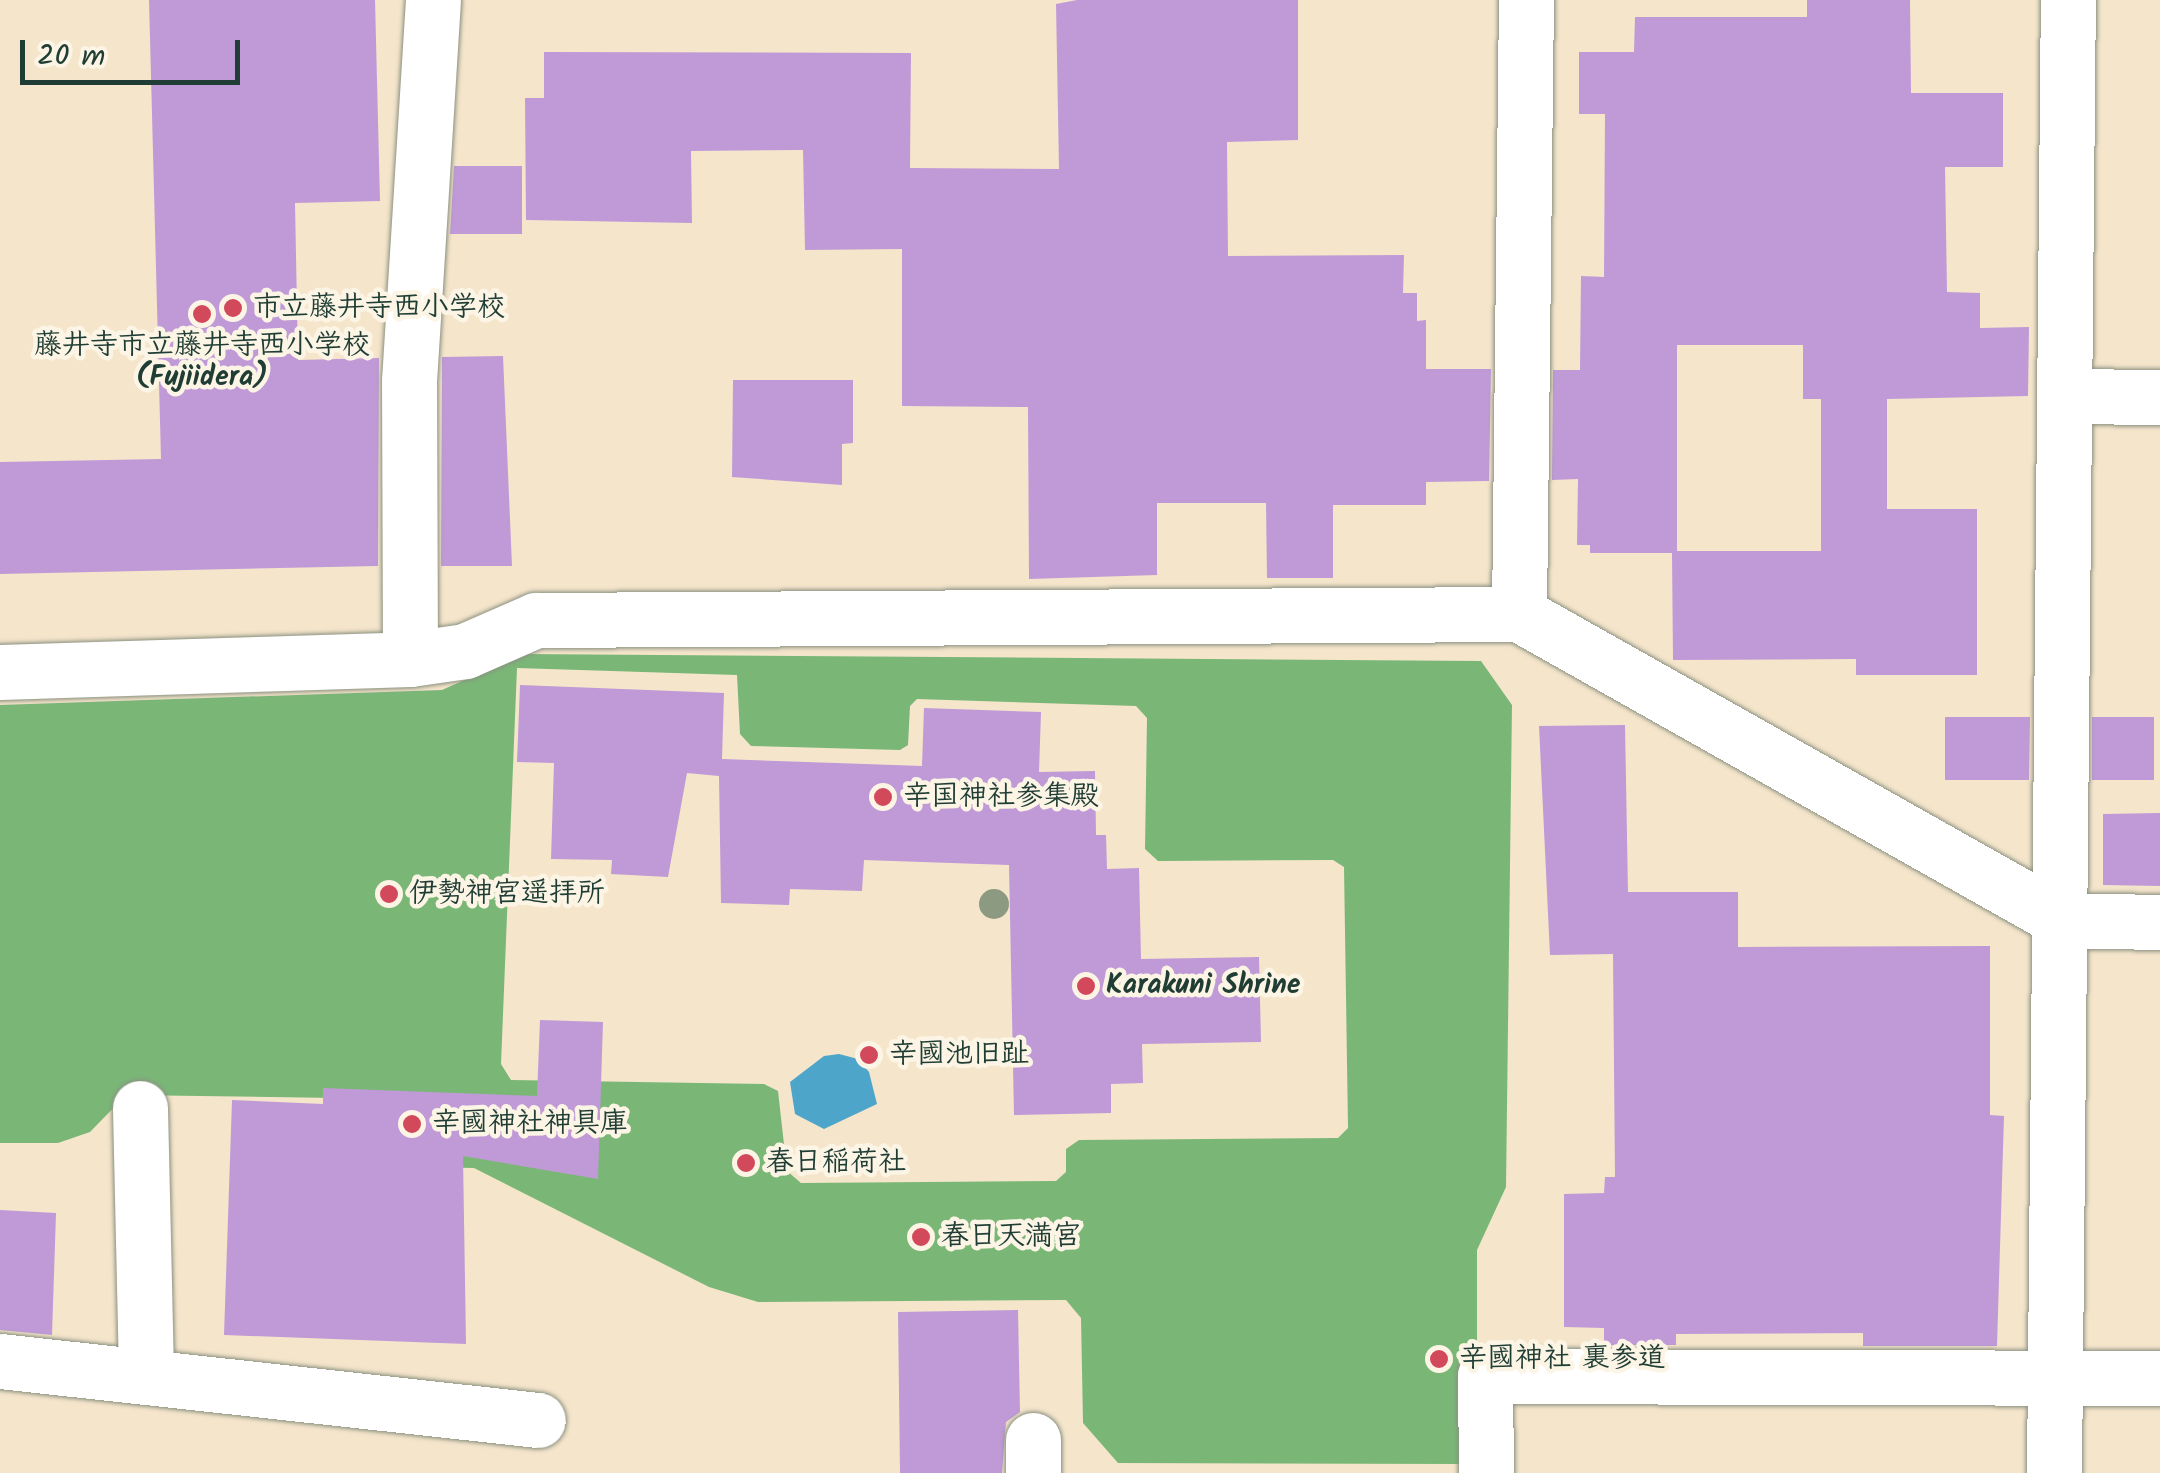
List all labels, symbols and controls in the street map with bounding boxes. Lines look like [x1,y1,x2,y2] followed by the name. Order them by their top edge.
[25,20,245,82] scale bar
[37,33,105,81] text: 20 m
[253,291,505,325] place label: 市立藤井寺西小学校
[222,297,244,319] marker: 市立藤井寺西小学校
[191,303,213,325] marker: 藤井寺市立藤井寺西小学校 (Fujiidera)
[34,329,370,395] place label: 藤井寺市立藤井寺西小学校 (Fujiidera)
[903,780,1099,814] place label: 辛国神社参集殿
[872,786,894,808] marker: 辛国神社参集殿
[409,877,605,911] place label: 伊勢神宮遥拝所
[378,883,400,905] marker: 伊勢神宮遥拝所
[1106,969,1300,1003] place label: Karakuni Shrine
[1075,975,1097,997] marker: Karakuni Shrine
[889,1038,1029,1072] place label: 辛國池旧趾
[858,1044,880,1066] marker: 辛國池旧趾
[432,1107,628,1141] place label: 辛國神社神具庫
[401,1113,423,1135] marker: 辛國神社神具庫
[766,1146,906,1180] place label: 春日稲荷社
[735,1152,757,1174] marker: 春日稲荷社
[941,1220,1081,1254] place label: 春日天満宮
[910,1226,932,1248] marker: 春日天満宮
[1459,1342,1666,1376] place label: 辛國神社 裏参道
[1428,1348,1450,1370] marker: 辛國神社 裏参道

